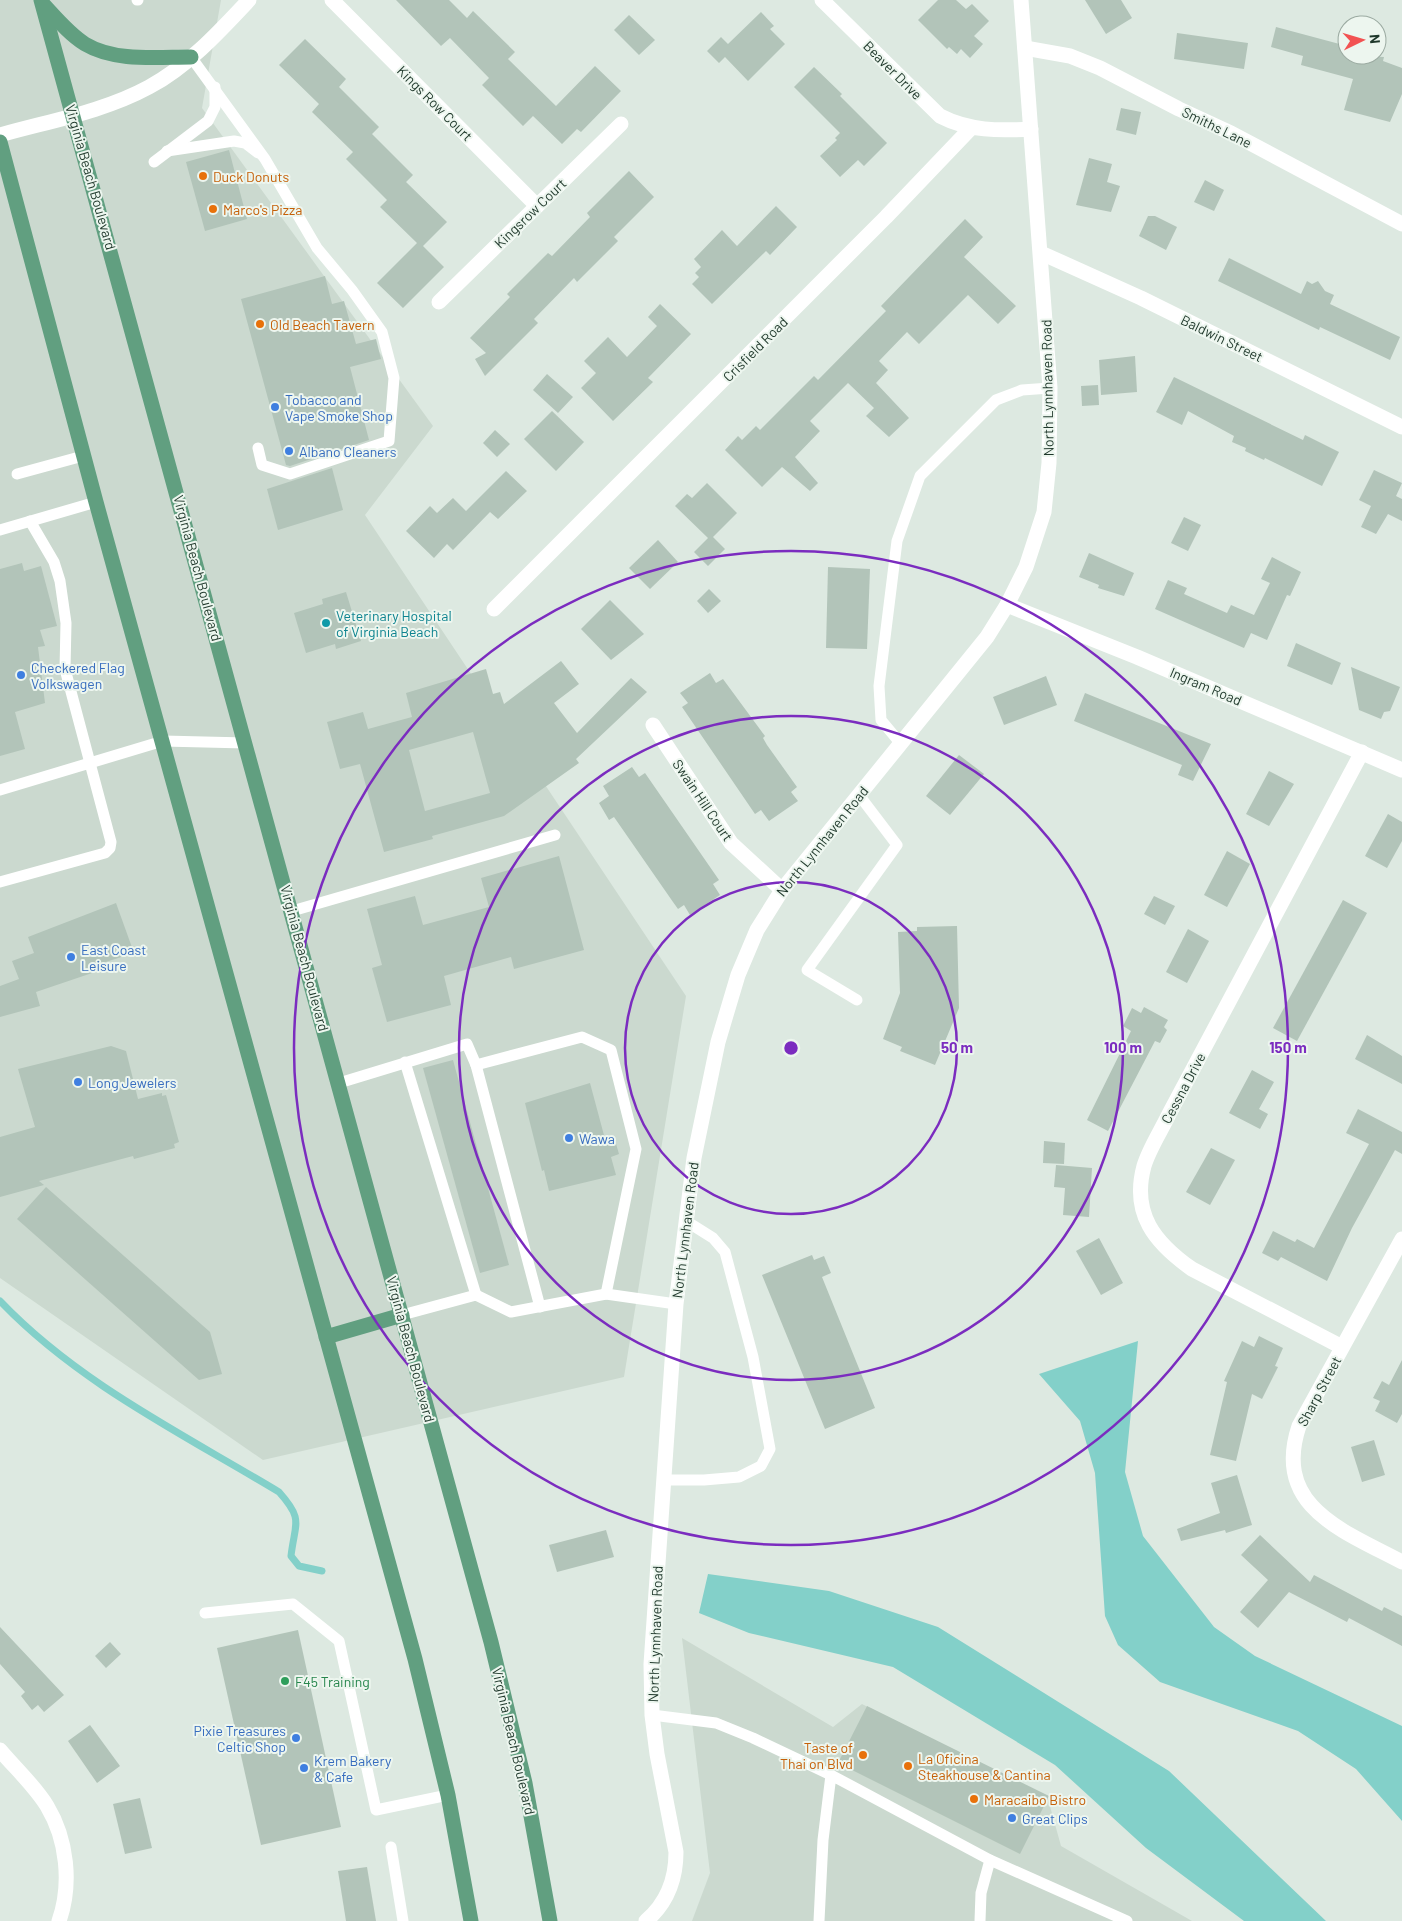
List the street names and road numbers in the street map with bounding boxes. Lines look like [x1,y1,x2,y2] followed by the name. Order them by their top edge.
[860,37,926,103] street label: Beaver Drive
[394,62,476,144] street label: Kings Row Court
[62,102,120,252] street label: Virginia Beach Boulevard
[1179,103,1255,151] street label: Smiths Lane
[491,175,569,251] street label: Kingsrow Court
[1178,311,1266,365] street label: Baldwin Street
[719,313,791,385] street label: Crisfield Road
[1037,319,1057,457] street label: North Lynnhaven Road
[170,493,226,643] street label: Virginia Beach Boulevard
[1168,663,1244,709] street label: Ingram Road
[669,756,737,844] street label: Swain Hill Court
[772,782,872,900] street label: North Lynnhaven Road
[277,883,333,1033] street label: Virginia Beach Boulevard
[1157,1050,1209,1126] street label: Cessna Drive
[668,1161,702,1299] street label: North Lynnhaven Road
[383,1274,439,1424] street label: Virginia Beach Boulevard
[1293,1353,1345,1429] street label: Sharp Street
[644,1565,666,1703] street label: North Lynnhaven Road
[489,1666,539,1816] street label: Virginia Beach Boulevard

